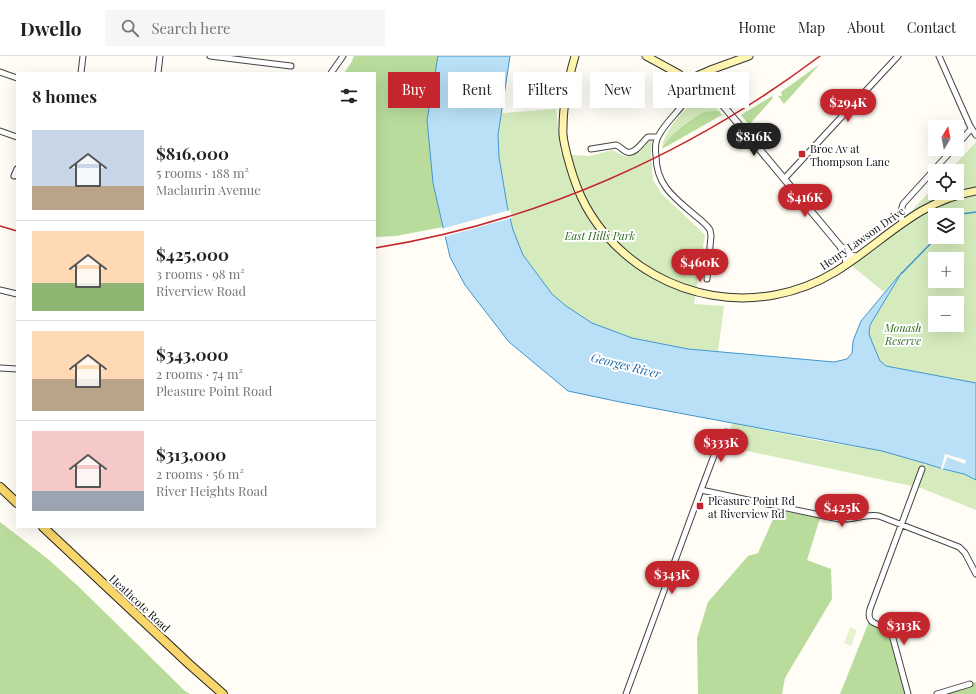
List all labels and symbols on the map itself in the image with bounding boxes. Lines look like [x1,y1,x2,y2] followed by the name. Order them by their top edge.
[820,89,876,123] pin: $294K
[928,120,964,156] north arrow
[726,123,782,157] pin: $816K
[810,141,890,169] place label: Broe Av at Thompson Lane
[797,149,807,159] marker: Broe Av at Thompson Lane
[777,184,833,218] pin: $416K
[816,203,908,273] street label: Henry Lawson Drive
[564,228,636,243] park label: East Hills Park
[672,249,728,283] pin: $460K
[884,320,922,348] park label: Monash Reserve
[590,349,663,382] water label: Georges River
[693,429,749,463] pin: $333K
[708,493,795,521] place label: Pleasure Point Rd at Riverview Rd
[814,494,870,528] pin: $425K
[695,501,705,511] marker: Pleasure Point Rd at Riverview Rd
[644,561,700,595] pin: $343K
[106,571,174,636] street label: Heathcote Road
[876,612,932,646] pin: $313K

